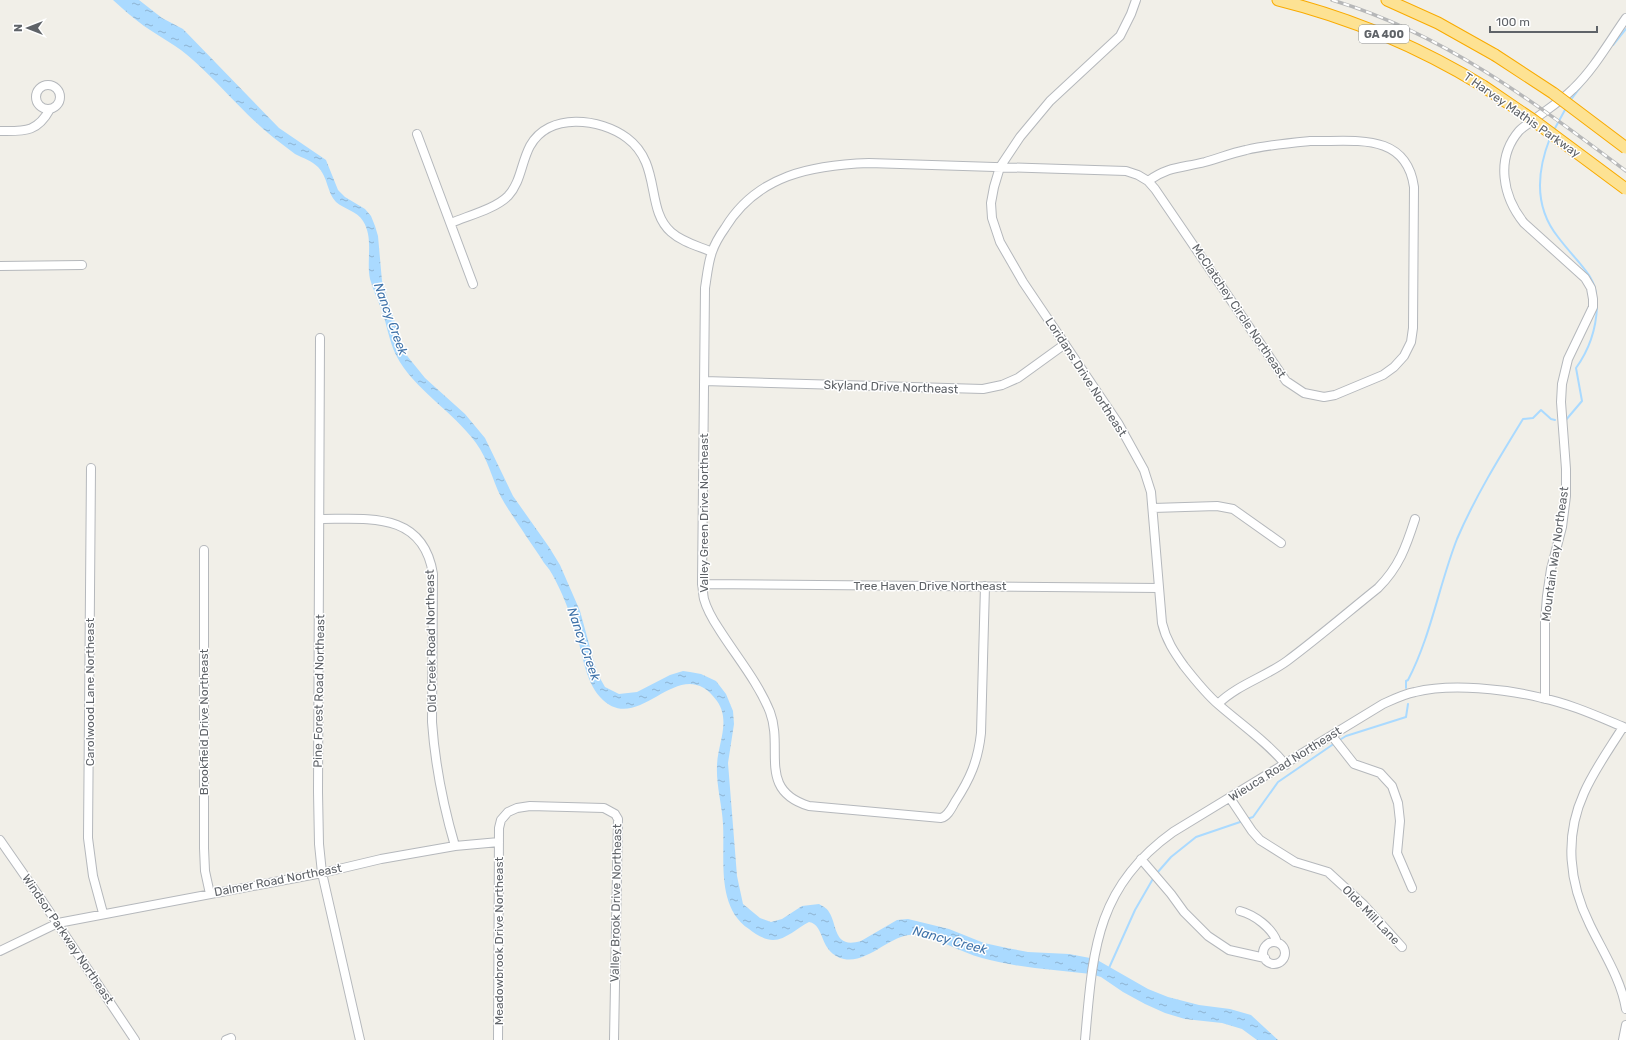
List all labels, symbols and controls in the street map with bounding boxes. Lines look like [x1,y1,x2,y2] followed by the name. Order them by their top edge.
[8,8,48,48] north arrow
[1490,8,1597,34] scale bar
[1496,15,1530,29] text: 100 m
[12,24,25,32] text: N
[1359,25,1409,43] road number: GA 400
[1461,69,1583,161] street label: T Harvey Mathis Parkway
[1189,241,1289,381] street label: McClatchey Circle Northeast
[371,281,411,358] water label: Nancy Creek
[1042,315,1130,439] street label: Loridans Drive Northeast
[823,378,959,396] street label: Skyland Drive Northeast
[697,433,711,593] street label: Valley Green Drive Northeast
[1539,485,1571,622] street label: Mountain Way Northeast
[423,569,439,713] street label: Old Creek Road Northeast
[854,579,1007,593] street label: Tree Haven Drive Northeast
[564,605,604,683] water label: Nancy Creek
[311,614,327,768] street label: Pine Forest Road Northeast
[83,617,97,766] street label: Carolwood Lane Northeast
[197,648,211,795] street label: Brookfield Drive Northeast
[1226,723,1344,804] street label: Wieuca Road Northeast
[608,823,624,982] street label: Valley Brook Drive Northeast
[492,856,506,1025] street label: Meadowbrook Drive Northeast
[213,861,343,899] street label: Dalmer Road Northeast
[19,872,117,1007] street label: Windsor Parkway Northeast
[1339,883,1403,948] street label: Olde Mill Lane
[911,923,989,957] water label: Nancy Creek

